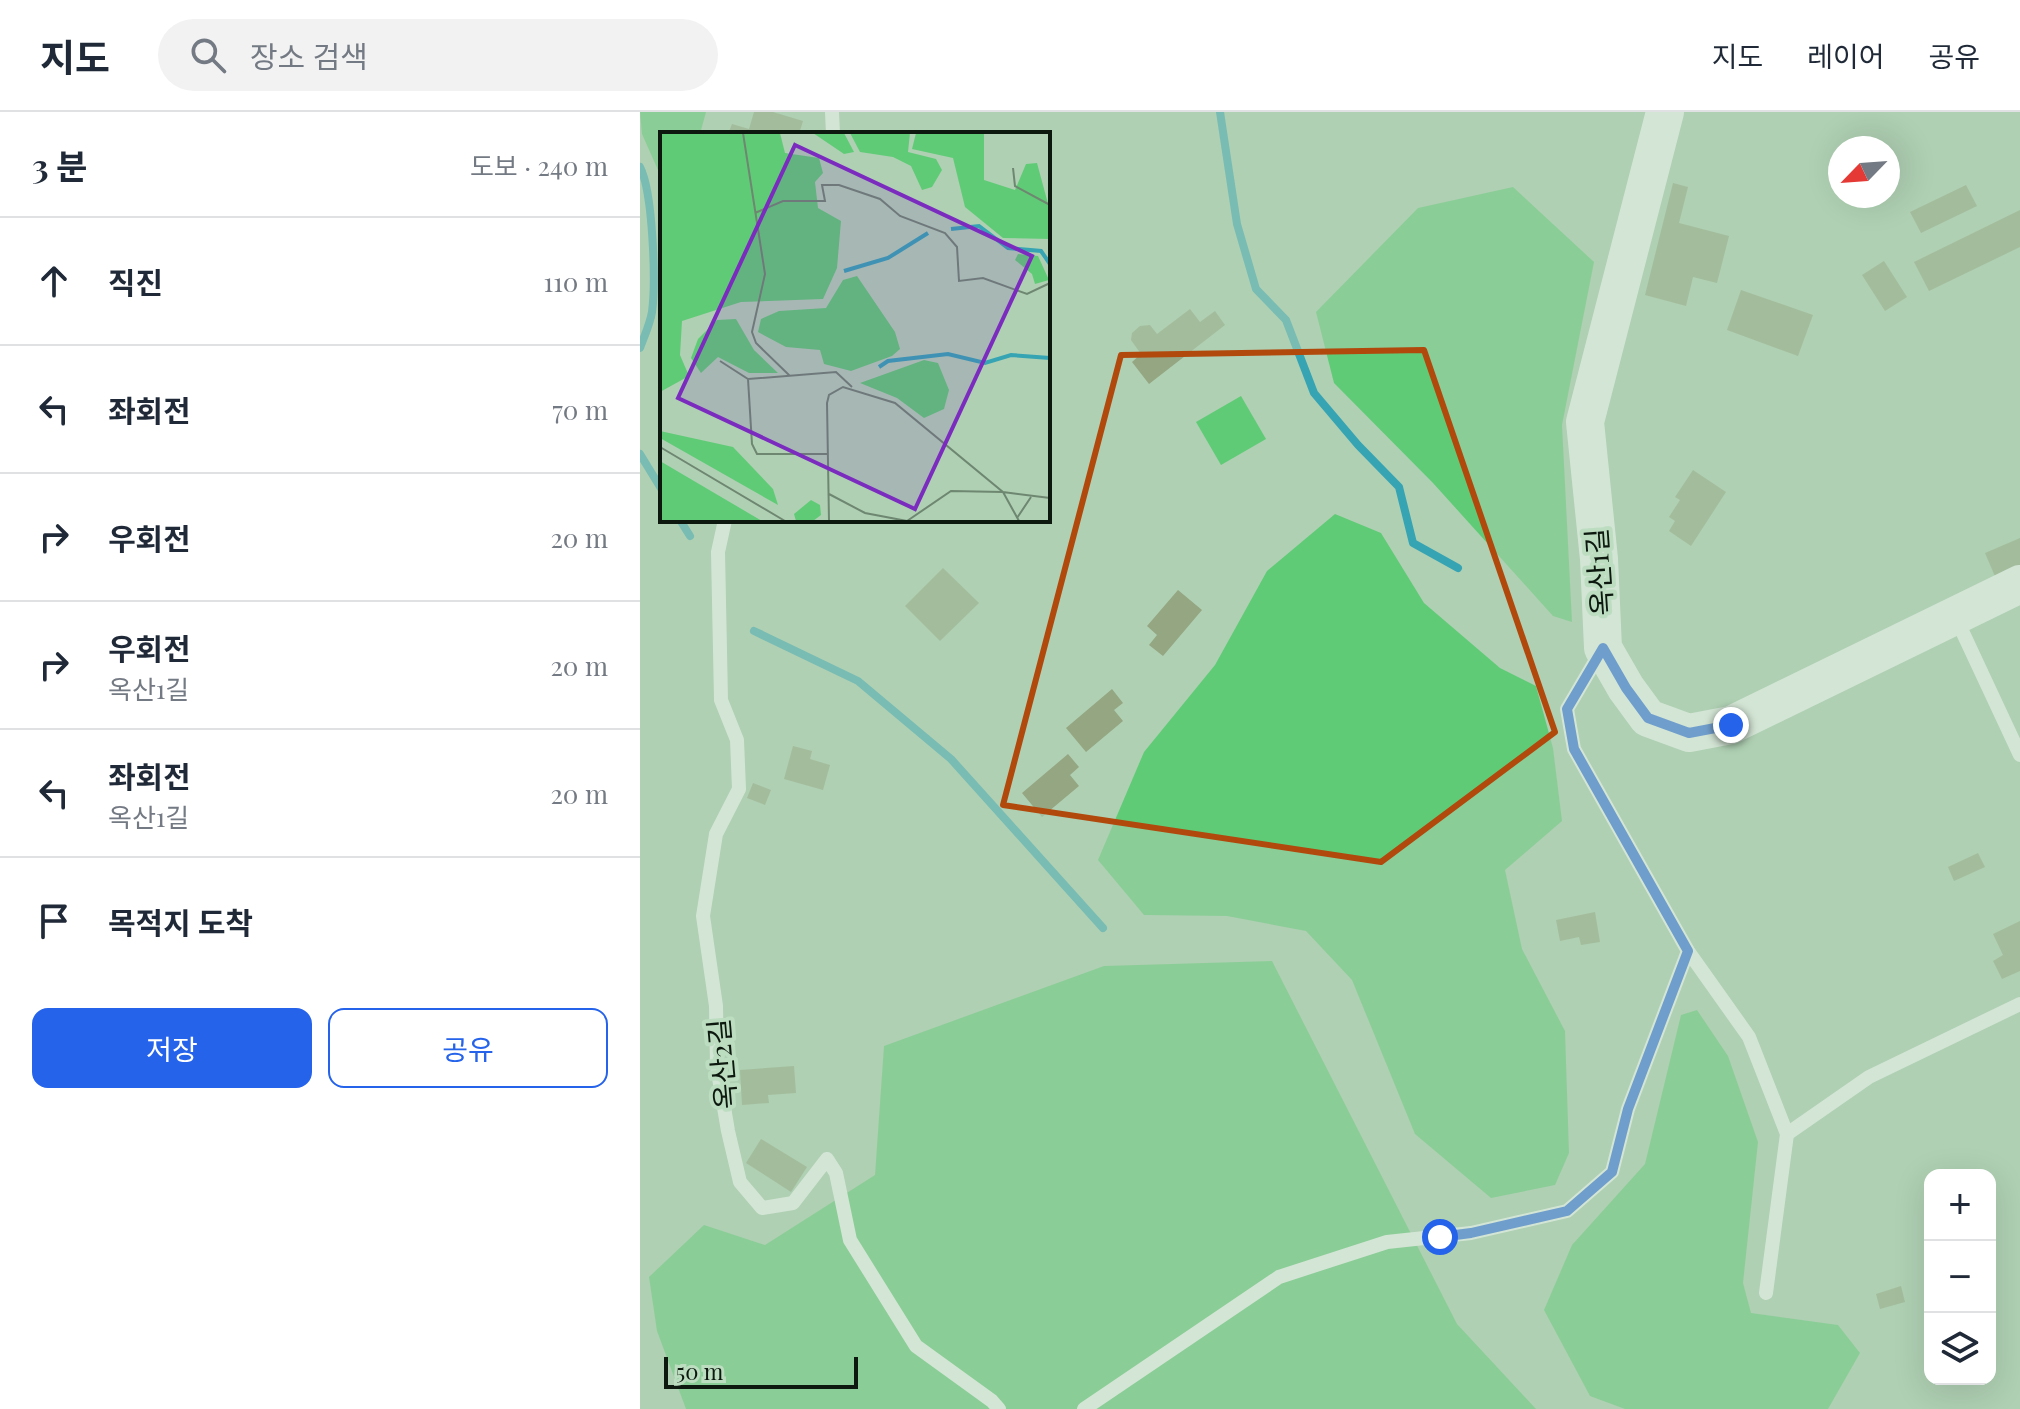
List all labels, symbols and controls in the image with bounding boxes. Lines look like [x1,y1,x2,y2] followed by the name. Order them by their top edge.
[158,19,718,91] search box
[40,31,110,82] text: 지도
[186,33,230,77] icon: search
[250,36,368,76] text: 장소 검색
[1712,37,1763,74] text: 지도
[1807,37,1884,74] text: 레이어
[1928,37,1980,74] text: 공유
[660,132,1050,522] inset map
[1828,136,1900,208] north arrow
[32,142,88,188] text: 3 분
[470,148,608,183] text: 도보 · 240 m
[32,259,76,303] icon: ahead
[108,262,163,302] text: 직진
[544,264,608,299] text: 110 m
[32,387,76,431] icon: left
[108,390,191,430] text: 좌회전
[552,392,608,427] text: 70 m
[32,515,76,559] icon: right
[108,518,191,558] text: 우회전
[550,520,608,555] text: 20 m
[1576,527,1620,617] street label: 옥산1길
[108,628,191,668] text: 우회전
[32,643,76,687] icon: right
[550,648,608,683] text: 20 m
[108,671,189,706] text: 옥산1길
[1713,707,1749,743] route end
[108,756,191,796] text: 좌회전
[32,771,76,815] icon: left
[550,776,608,811] text: 20 m
[108,799,189,834] text: 옥산1길
[32,899,76,943] icon: arrive
[108,902,253,942] text: 목적지 도착
[32,1008,312,1088] button: 저장
[328,1008,608,1088] button: 공유
[699,1017,743,1111] street label: 옥산2길
[1924,1169,1996,1385] map controls
[1924,1169,1996,1241] button: +
[1422,1219,1458,1255] route start
[1924,1241,1996,1313] button: −
[1924,1313,1996,1385] button: layers
[664,1353,858,1389] scale bar
[676,1356,723,1386] text: 50 m

